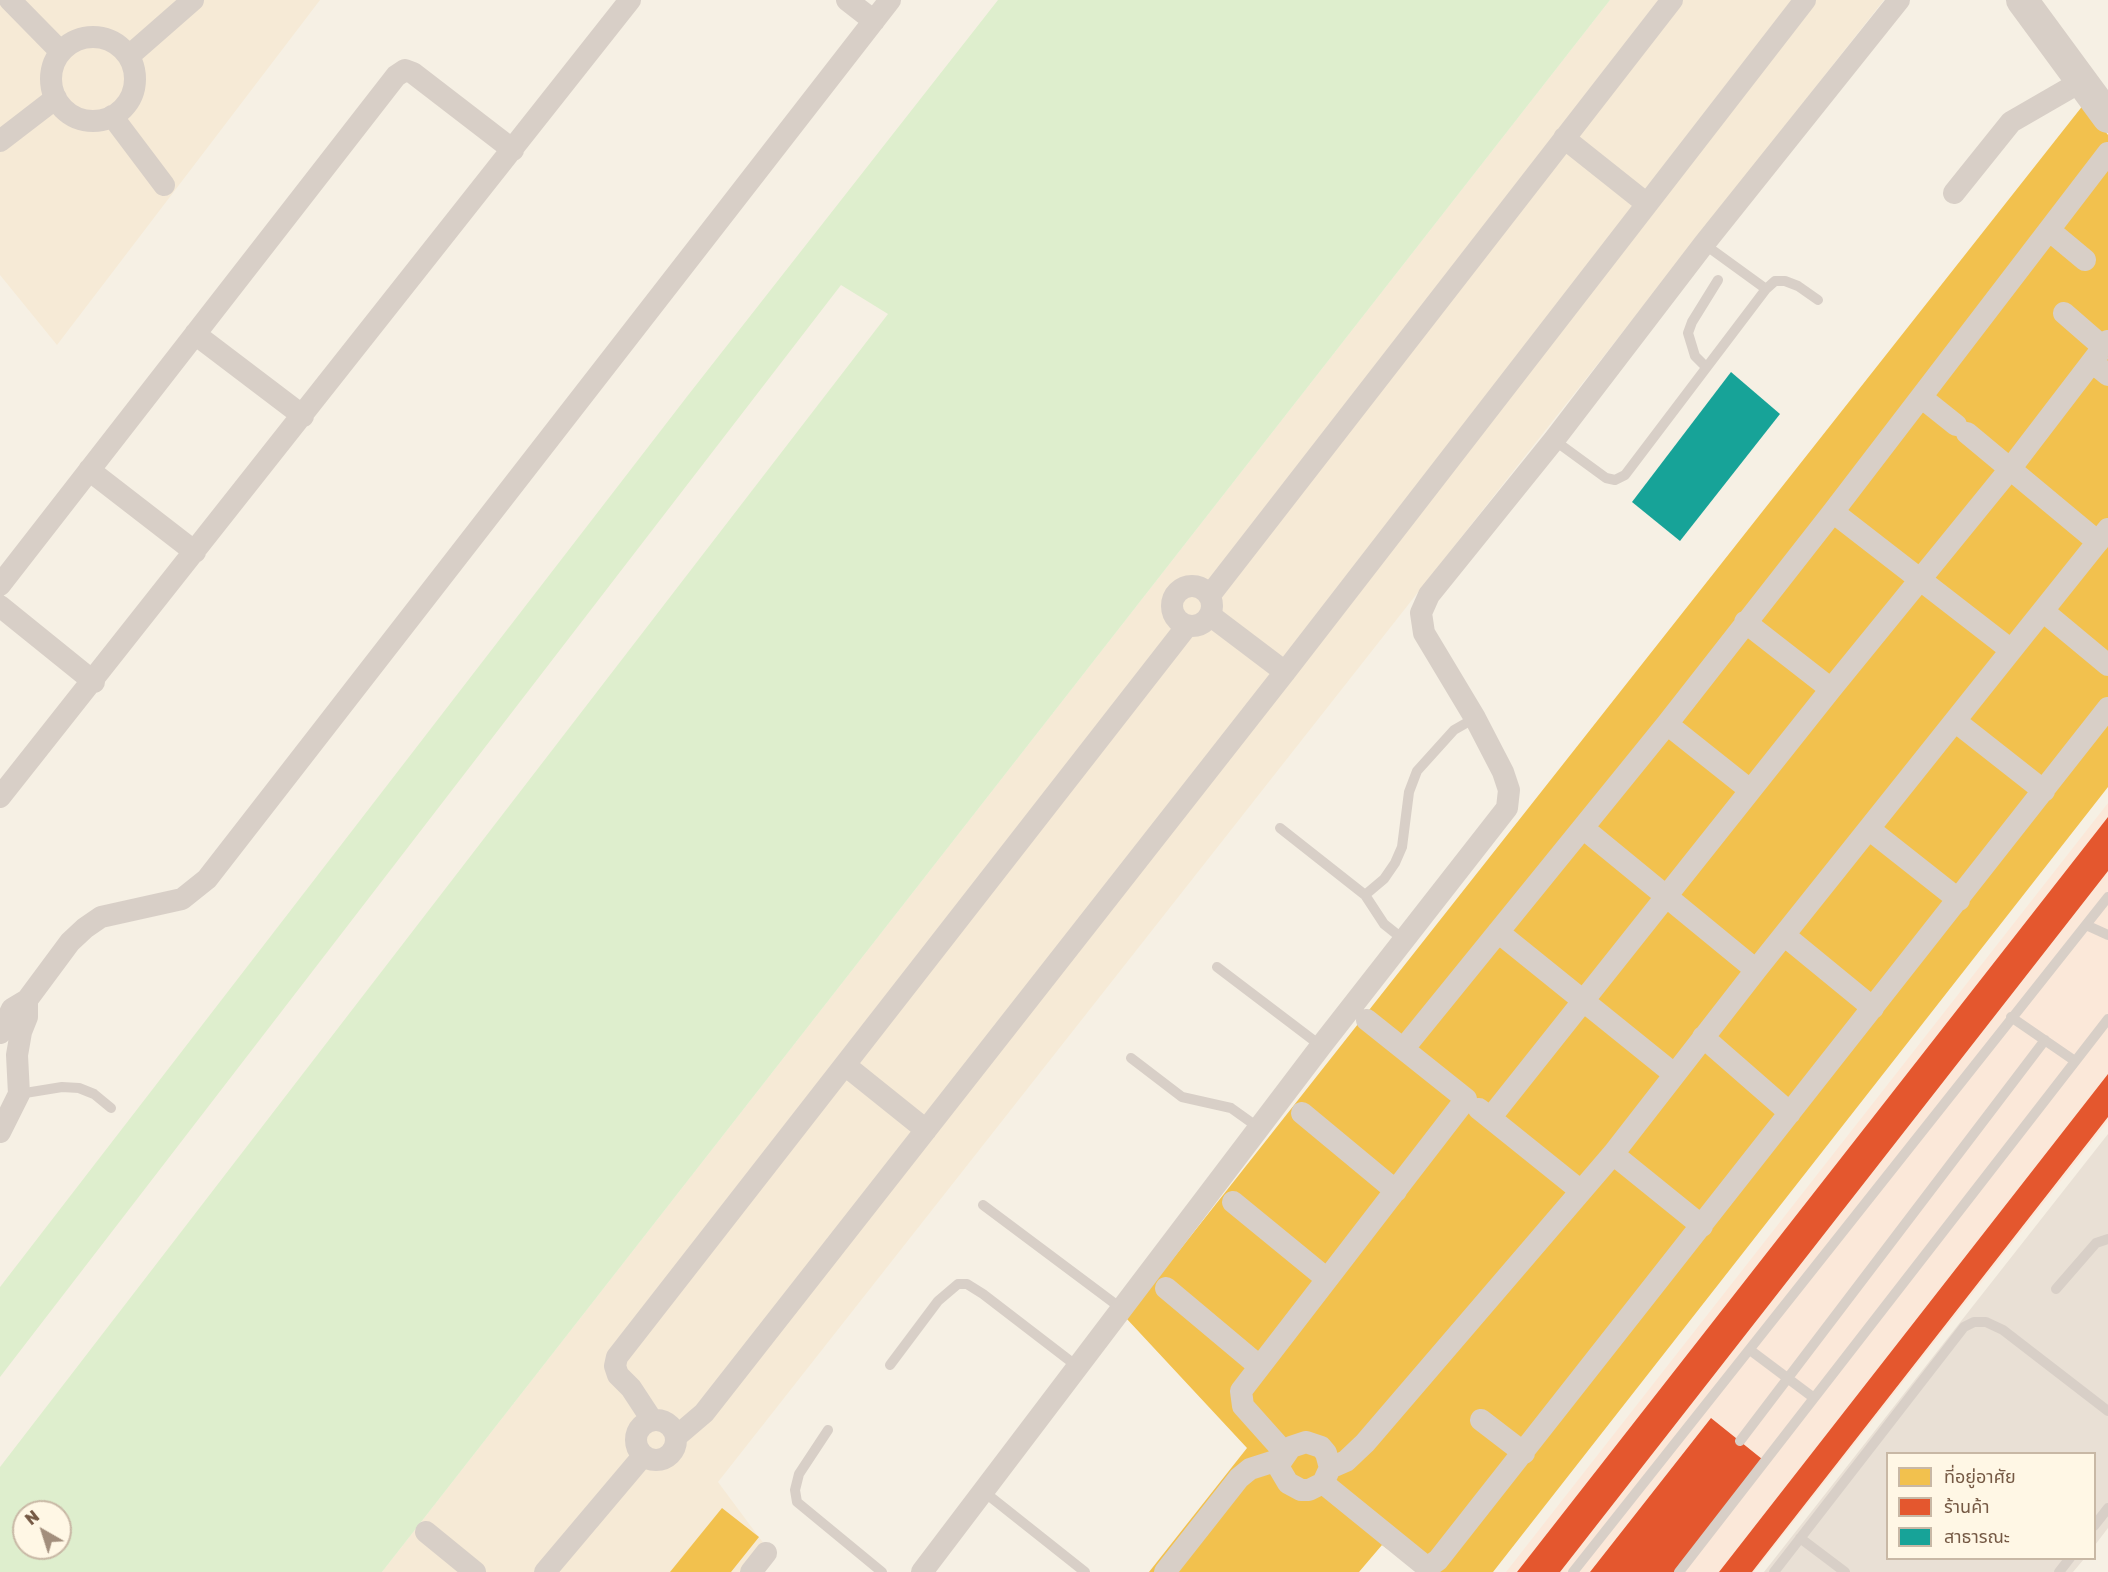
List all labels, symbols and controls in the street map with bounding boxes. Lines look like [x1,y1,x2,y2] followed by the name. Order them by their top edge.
[1886,1452,2096,1560] legend
[1944,1465,2016,1487] text: ที่อยู่อาศัย
[1944,1495,1990,1517] text: ร้านค้า
[12,1500,72,1560] north arrow
[21,1506,43,1529] text: N
[1944,1525,2010,1547] text: สาธารณะ

